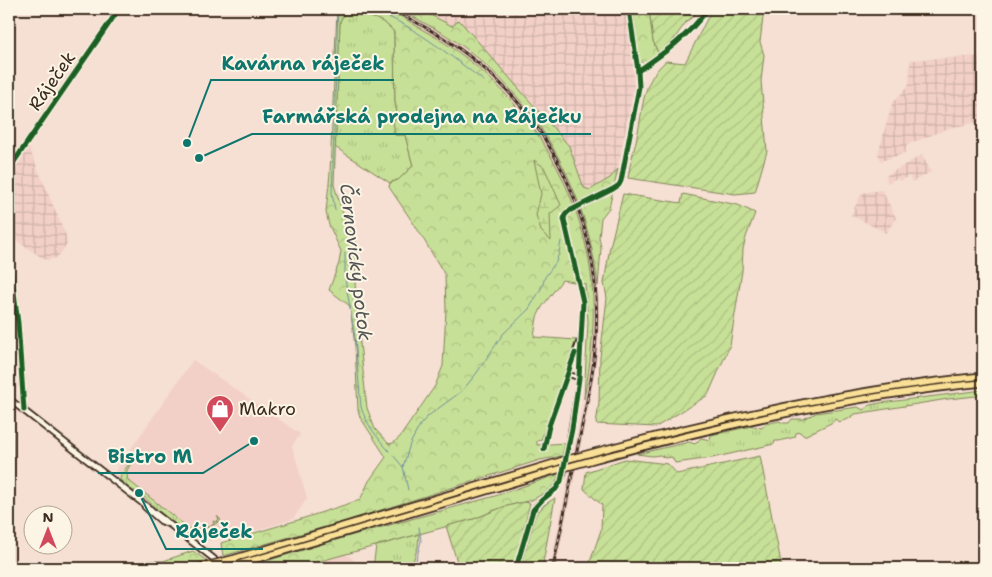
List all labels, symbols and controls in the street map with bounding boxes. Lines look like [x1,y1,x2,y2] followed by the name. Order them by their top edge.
[211,46,394,80] callout: Kavárna ráječek
[23,47,81,115] street label: Ráječek
[221,51,385,76] text: Kavárna ráječek
[252,100,591,134] callout: Farmářská prodejna na Ráječku
[262,104,582,129] text: Farmářská prodejna na Ráječku
[334,182,379,342] water label: Černovický potok
[205,394,235,433] shop icon: Makro
[239,397,296,421] place label: Makro
[98,439,203,473] callout: Bistro M
[108,444,193,469] text: Bistro M
[22,504,72,554] north arrow
[42,508,54,526] text: N
[166,515,263,549] callout: Ráječek
[175,519,253,544] text: Ráječek

